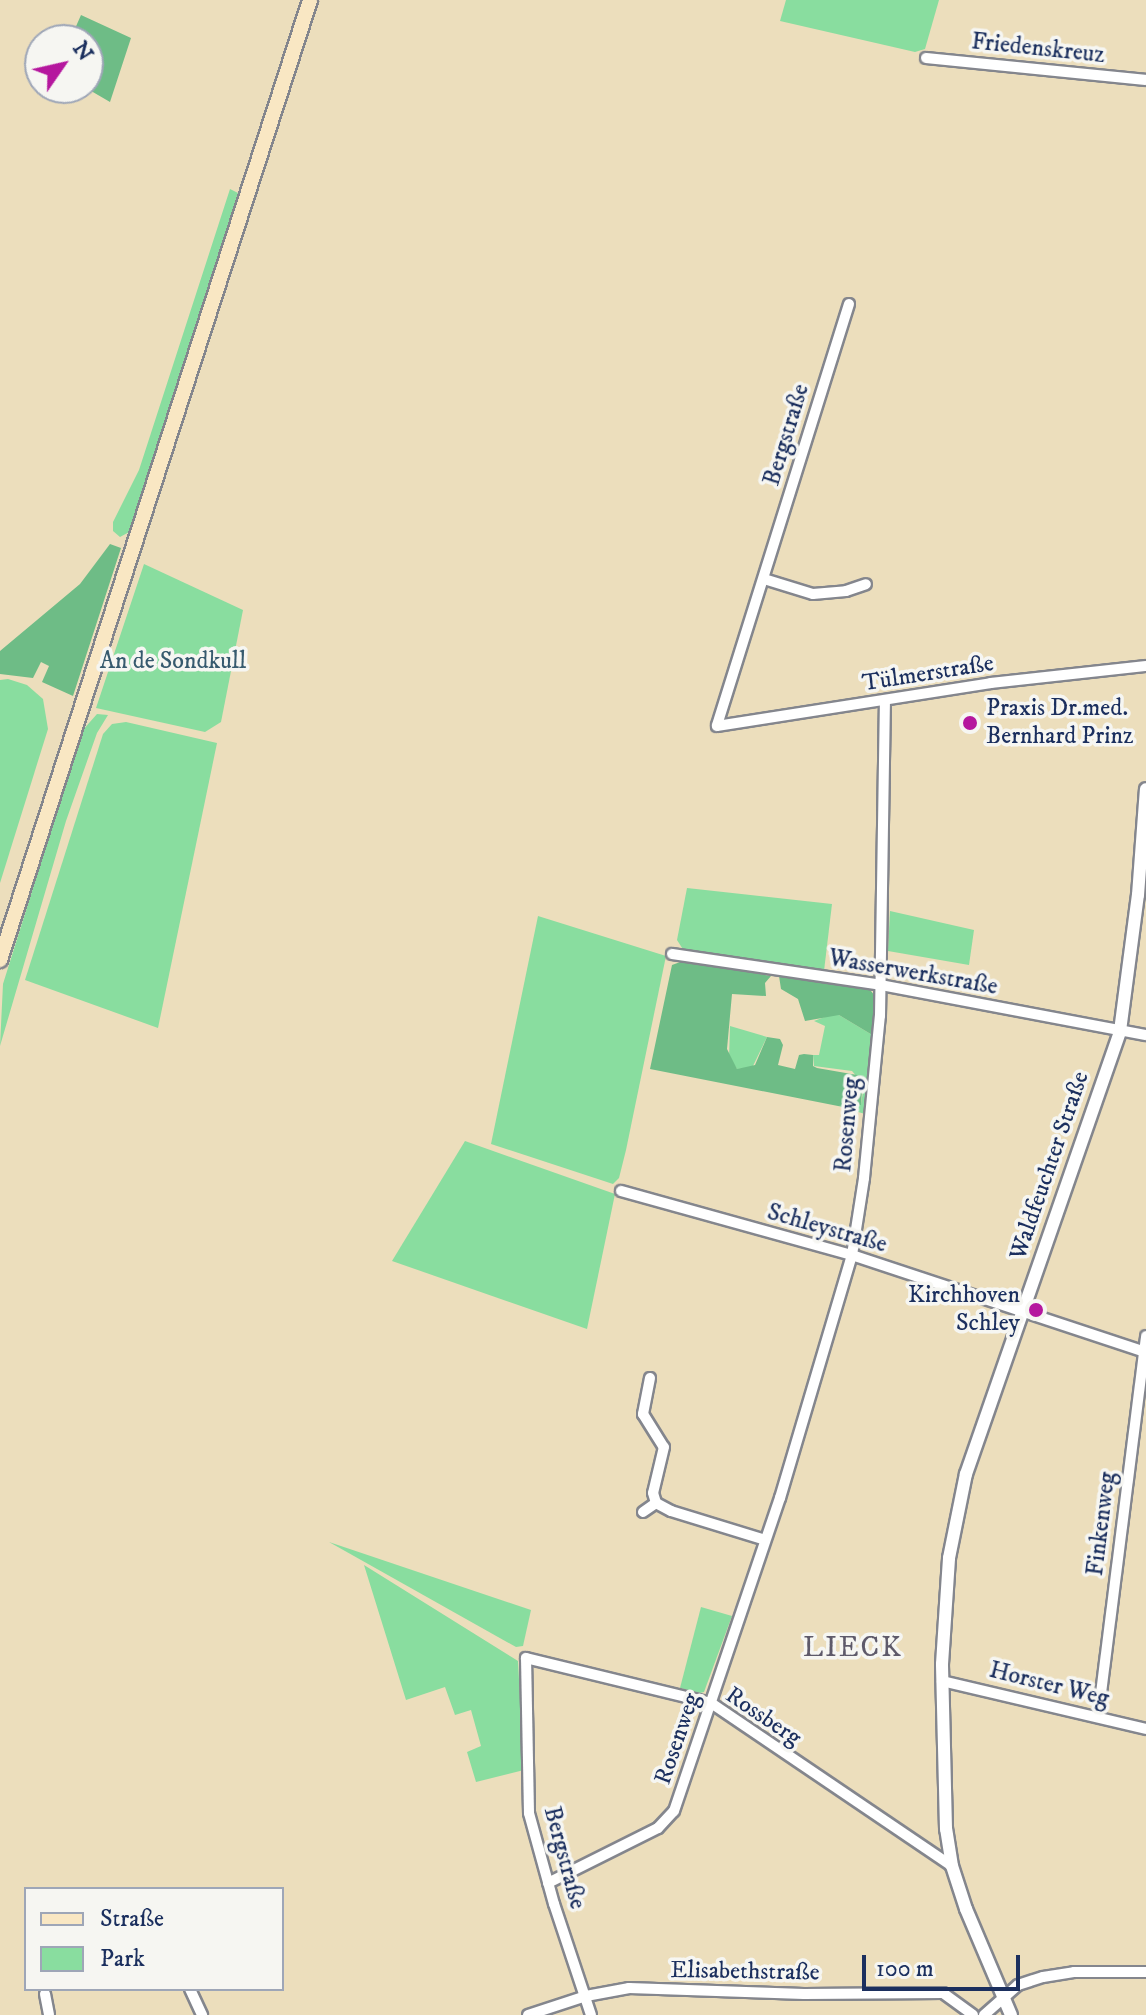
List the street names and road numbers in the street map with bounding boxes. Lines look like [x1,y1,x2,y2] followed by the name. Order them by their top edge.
[970,28,1106,70] street label: Friedenskreuz
[758,381,816,489] street label: Bergstraße
[860,649,996,699] street label: Tülmerstraße
[826,944,1000,1002] street label: Wasserwerkstraße
[1004,1068,1096,1264] street label: Waldfeuchter Straße
[830,1076,866,1174] street label: Rosenweg
[764,1198,890,1260] street label: Schleystraße
[1081,1470,1123,1578] street label: Finkenweg
[986,1656,1112,1714] street label: Horster Weg
[720,1681,806,1753] street label: Rossberg
[649,1689,707,1789] street label: Rosenweg
[537,1804,591,1912] street label: Bergstraße
[670,1956,820,1988] street label: Elisabethstraße

